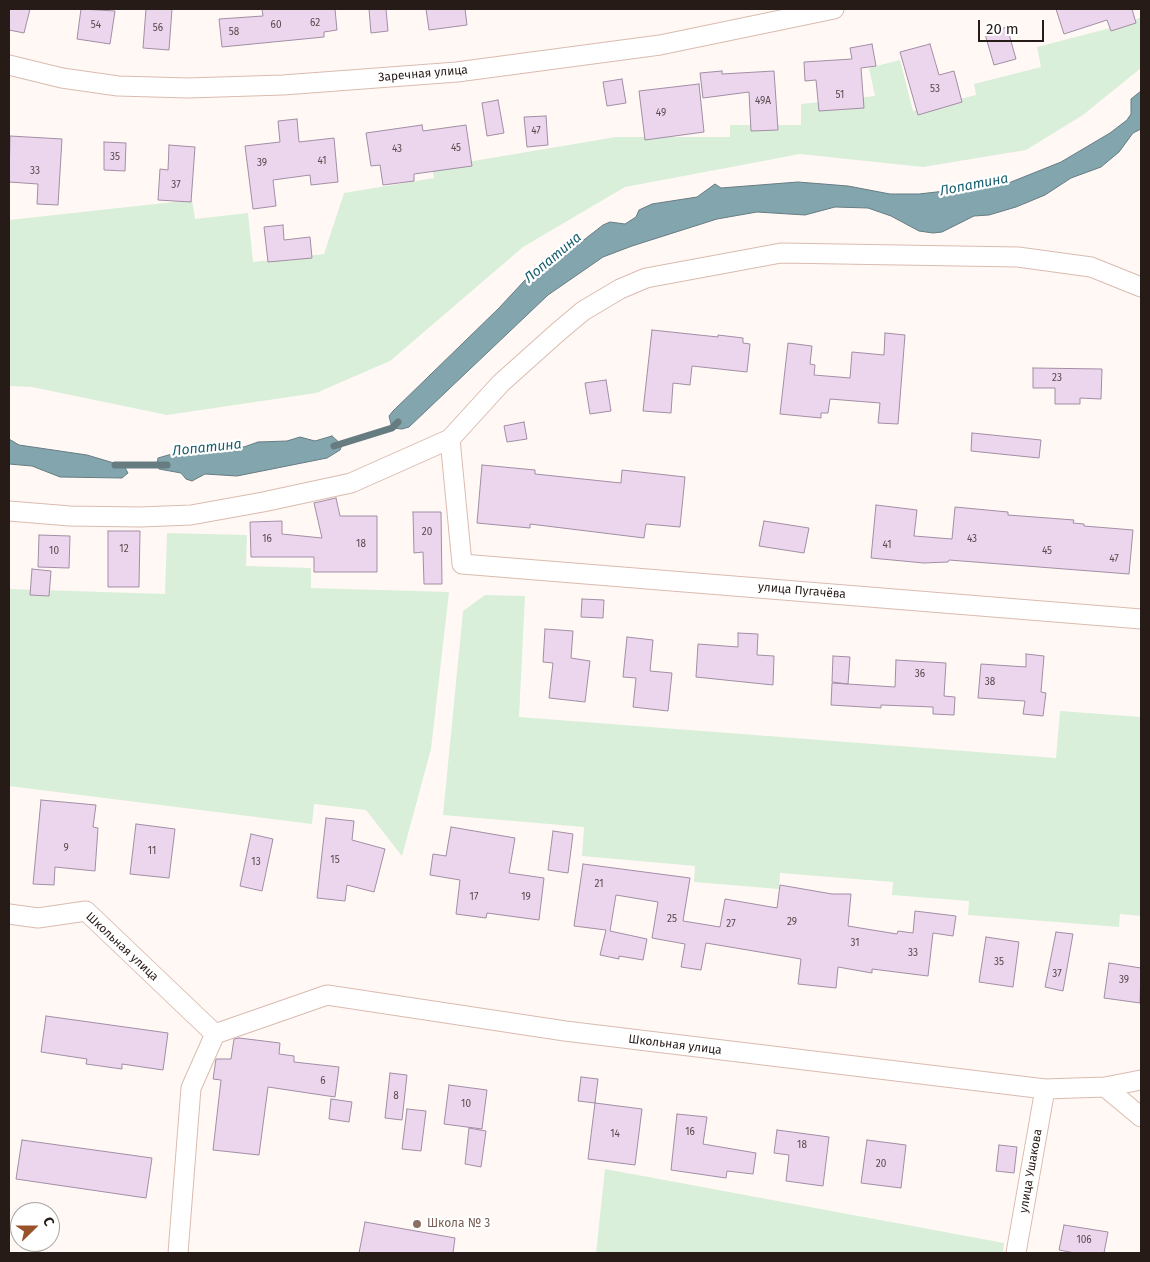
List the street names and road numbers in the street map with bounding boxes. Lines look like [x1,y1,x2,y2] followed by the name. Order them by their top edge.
[378,63,468,85] street label: Заречная улица
[757,580,847,602] street label: улица Пугачёва
[83,910,161,984] street label: Школьная улица
[627,1032,723,1058] street label: Школьная улица
[1017,1128,1045,1214] street label: улица Ушакова

